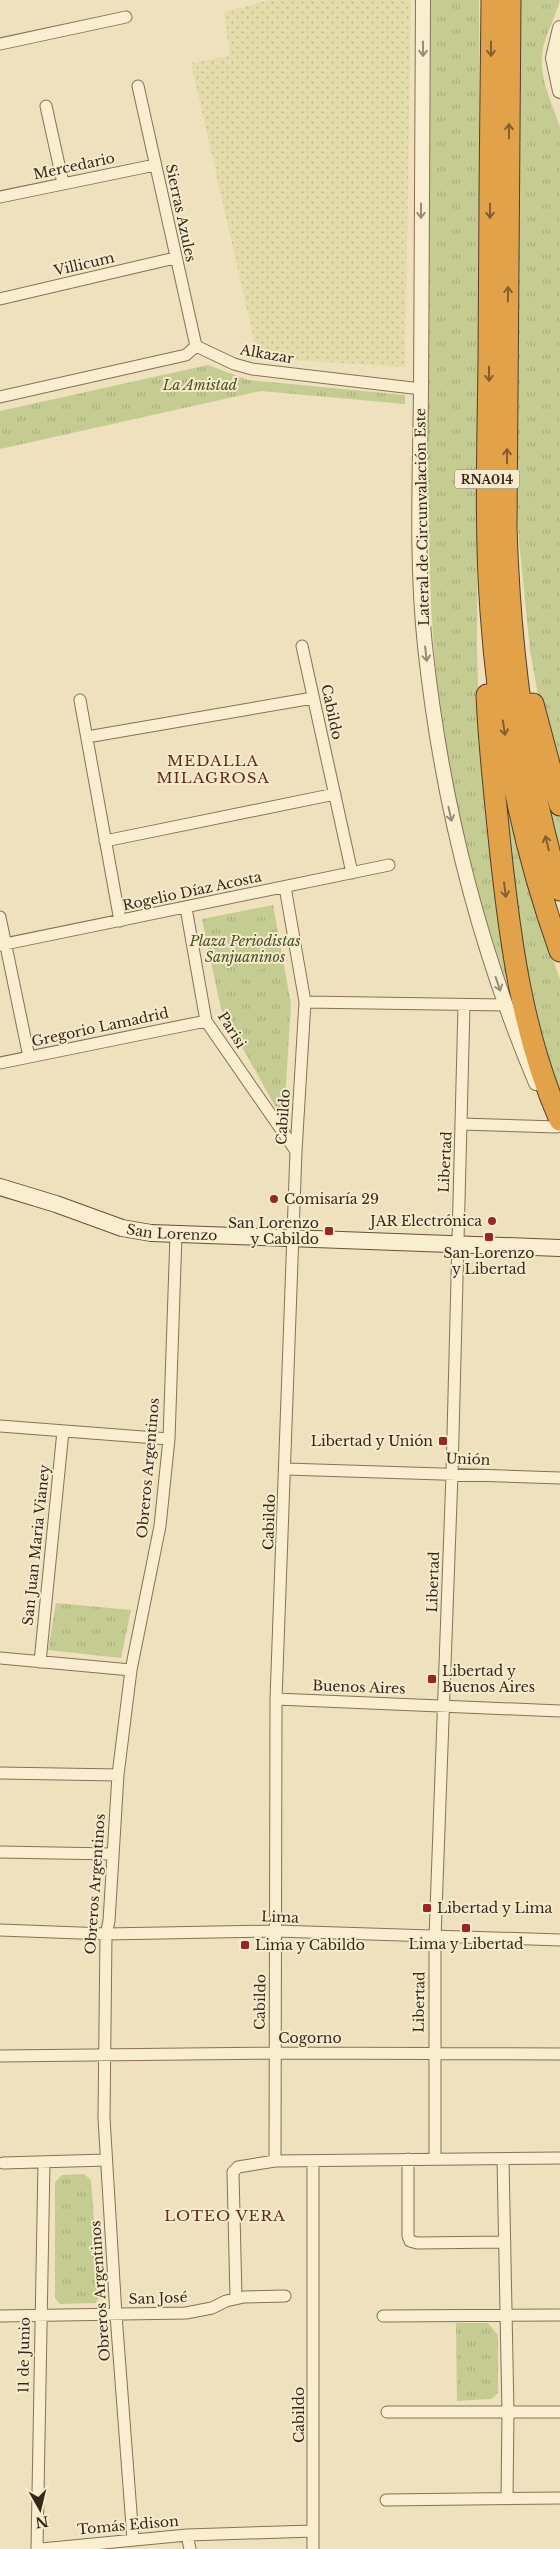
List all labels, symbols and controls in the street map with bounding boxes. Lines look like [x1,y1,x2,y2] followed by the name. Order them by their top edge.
[418,40,428,56] one-way arrow
[486,40,496,56] one-way arrow
[504,124,514,140] one-way arrow
[32,149,116,183] street label: Mercedario
[162,162,200,264] street label: Sierras Azules
[485,202,495,219] one-way arrow
[417,203,426,219] one-way arrow
[51,248,116,280] street label: Villicum
[503,286,513,302] one-way arrow
[238,340,295,368] street label: Alkazar
[484,365,494,381] one-way arrow
[162,376,238,394] park label: La Amistad
[411,408,433,626] street label: Lateral de Circunvalación Este
[502,449,512,465] one-way arrow
[454,469,520,488] road number: RNA014
[421,645,431,661] one-way arrow
[317,683,347,741] street label: Cabildo
[500,720,510,736] one-way arrow
[156,751,270,787] district label: MEDALLA MILAGROSA
[446,806,456,822] one-way arrow
[542,835,551,851] one-way arrow
[121,867,263,915] street label: Rogelio Díaz Acosta
[500,881,510,897] one-way arrow
[188,932,301,966] park label: Plaza Periodistas Sanjuaninos
[494,975,503,991] one-way arrow
[30,1004,171,1050] street label: Gregorio Lamadrid
[214,1008,250,1052] street label: Parisi
[272,1088,294,1146] street label: Cabildo
[434,1130,456,1193] street label: Libertad
[284,1190,379,1208] place label: Comisaría 29
[268,1193,280,1205] marker: Comisaría 29
[368,1212,482,1230] place label: JAR Electrónica
[228,1214,319,1248] place label: San Lorenzo y Cabildo
[486,1215,498,1227] marker: JAR Electrónica
[125,1220,218,1244] street label: San Lorenzo
[323,1225,335,1237] marker: San Lorenzo y Cabildo
[483,1231,495,1243] marker: San Lorenzo y Libertad
[444,1244,534,1278] place label: San Lorenzo y Libertad
[133,1397,163,1539] street label: Obreros Argentinos
[311,1432,433,1450] place label: Libertad y Unión
[437,1435,449,1447] marker: Libertad y Unión
[445,1449,491,1469] street label: Unión
[19,1464,53,1626] street label: San Juan Maria Vianey
[259,1494,279,1550] street label: Cabildo
[423,1551,443,1613] street label: Libertad
[442,1662,535,1696] place label: Libertad y Buenos Aires
[426,1673,438,1685] marker: Libertad y Buenos Aires
[312,1676,406,1698] street label: Buenos Aires
[81,1813,109,1955] street label: Obreros Argentinos
[437,1899,552,1917] place label: Libertad y Lima
[421,1902,433,1914] marker: Libertad y Lima
[261,1907,299,1927] street label: Lima
[460,1922,472,1934] marker: Lima y Libertad
[408,1935,524,1953] place label: Lima y Libertad
[255,1936,365,1954] place label: Lima y Cabildo
[239,1939,251,1951] marker: Lima y Cabildo
[409,1971,429,2033] street label: Libertad
[251,1974,269,2030] street label: Cabildo
[278,2029,342,2047] street label: Cogorno
[164,2206,286,2225] district label: LOTEO VERA
[86,2220,114,2362] street label: Obreros Argentinos
[128,2288,188,2308] street label: San José
[14,2317,34,2393] street label: 11 de Junio
[290,2387,308,2443] street label: Cabildo
[15,2484,65,2534] north arrow
[34,2512,50,2532] text: N
[77,2512,180,2538] street label: Tomás Edison

